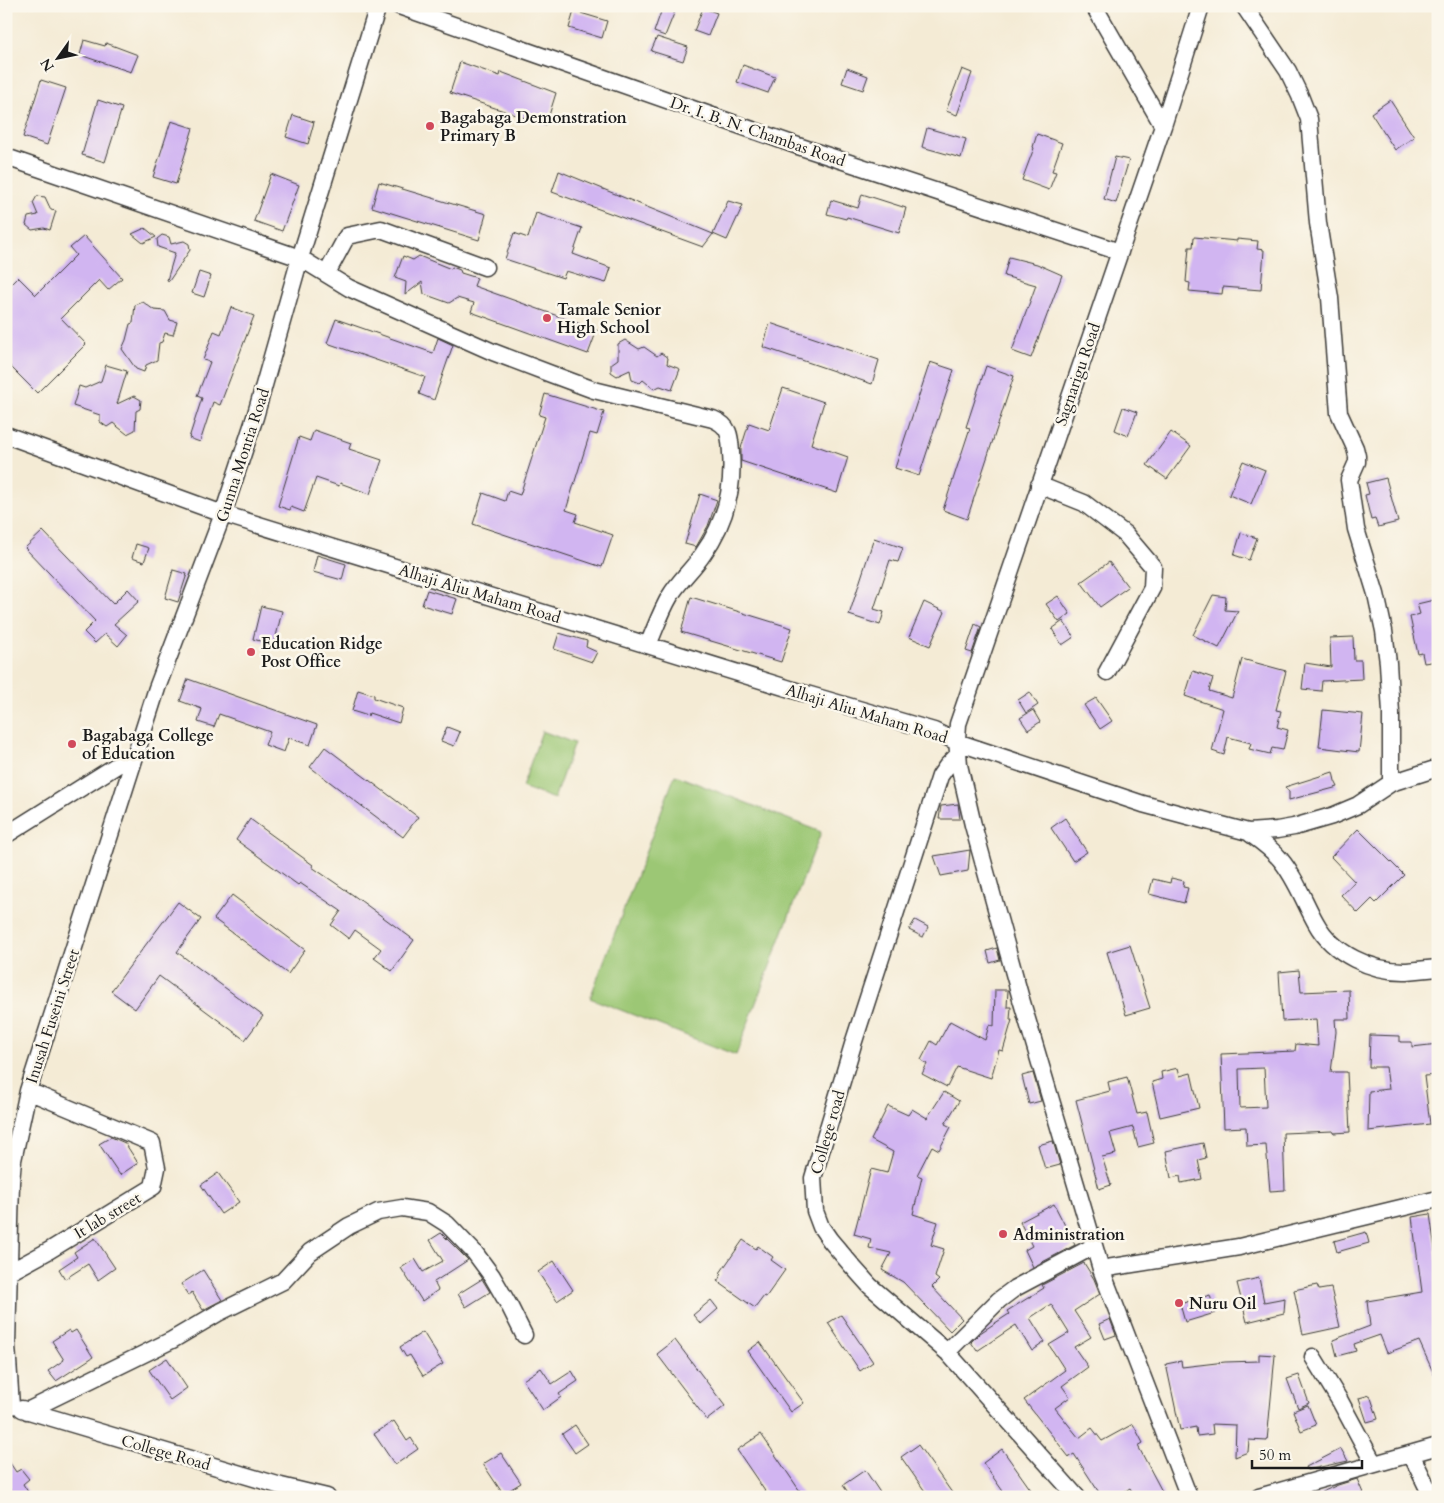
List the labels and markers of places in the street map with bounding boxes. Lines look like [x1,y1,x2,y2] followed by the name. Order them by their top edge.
[440,107,627,147] place label: Bagabaga Demonstration Primary B
[424,120,436,132] marker: Bagabaga Demonstration Primary B
[557,299,662,339] place label: Tamale Senior High School
[541,312,553,324] marker: Tamale Senior High School
[261,633,383,673] place label: Education Ridge Post Office
[245,646,257,658] marker: Education Ridge Post Office
[82,725,214,765] place label: Bagabaga College of Education
[66,738,78,750] marker: Bagabaga College of Education
[1013,1224,1126,1246] place label: Administration
[997,1228,1009,1240] marker: Administration
[1189,1293,1257,1315] place label: Nuru Oil
[1173,1297,1185,1309] marker: Nuru Oil

